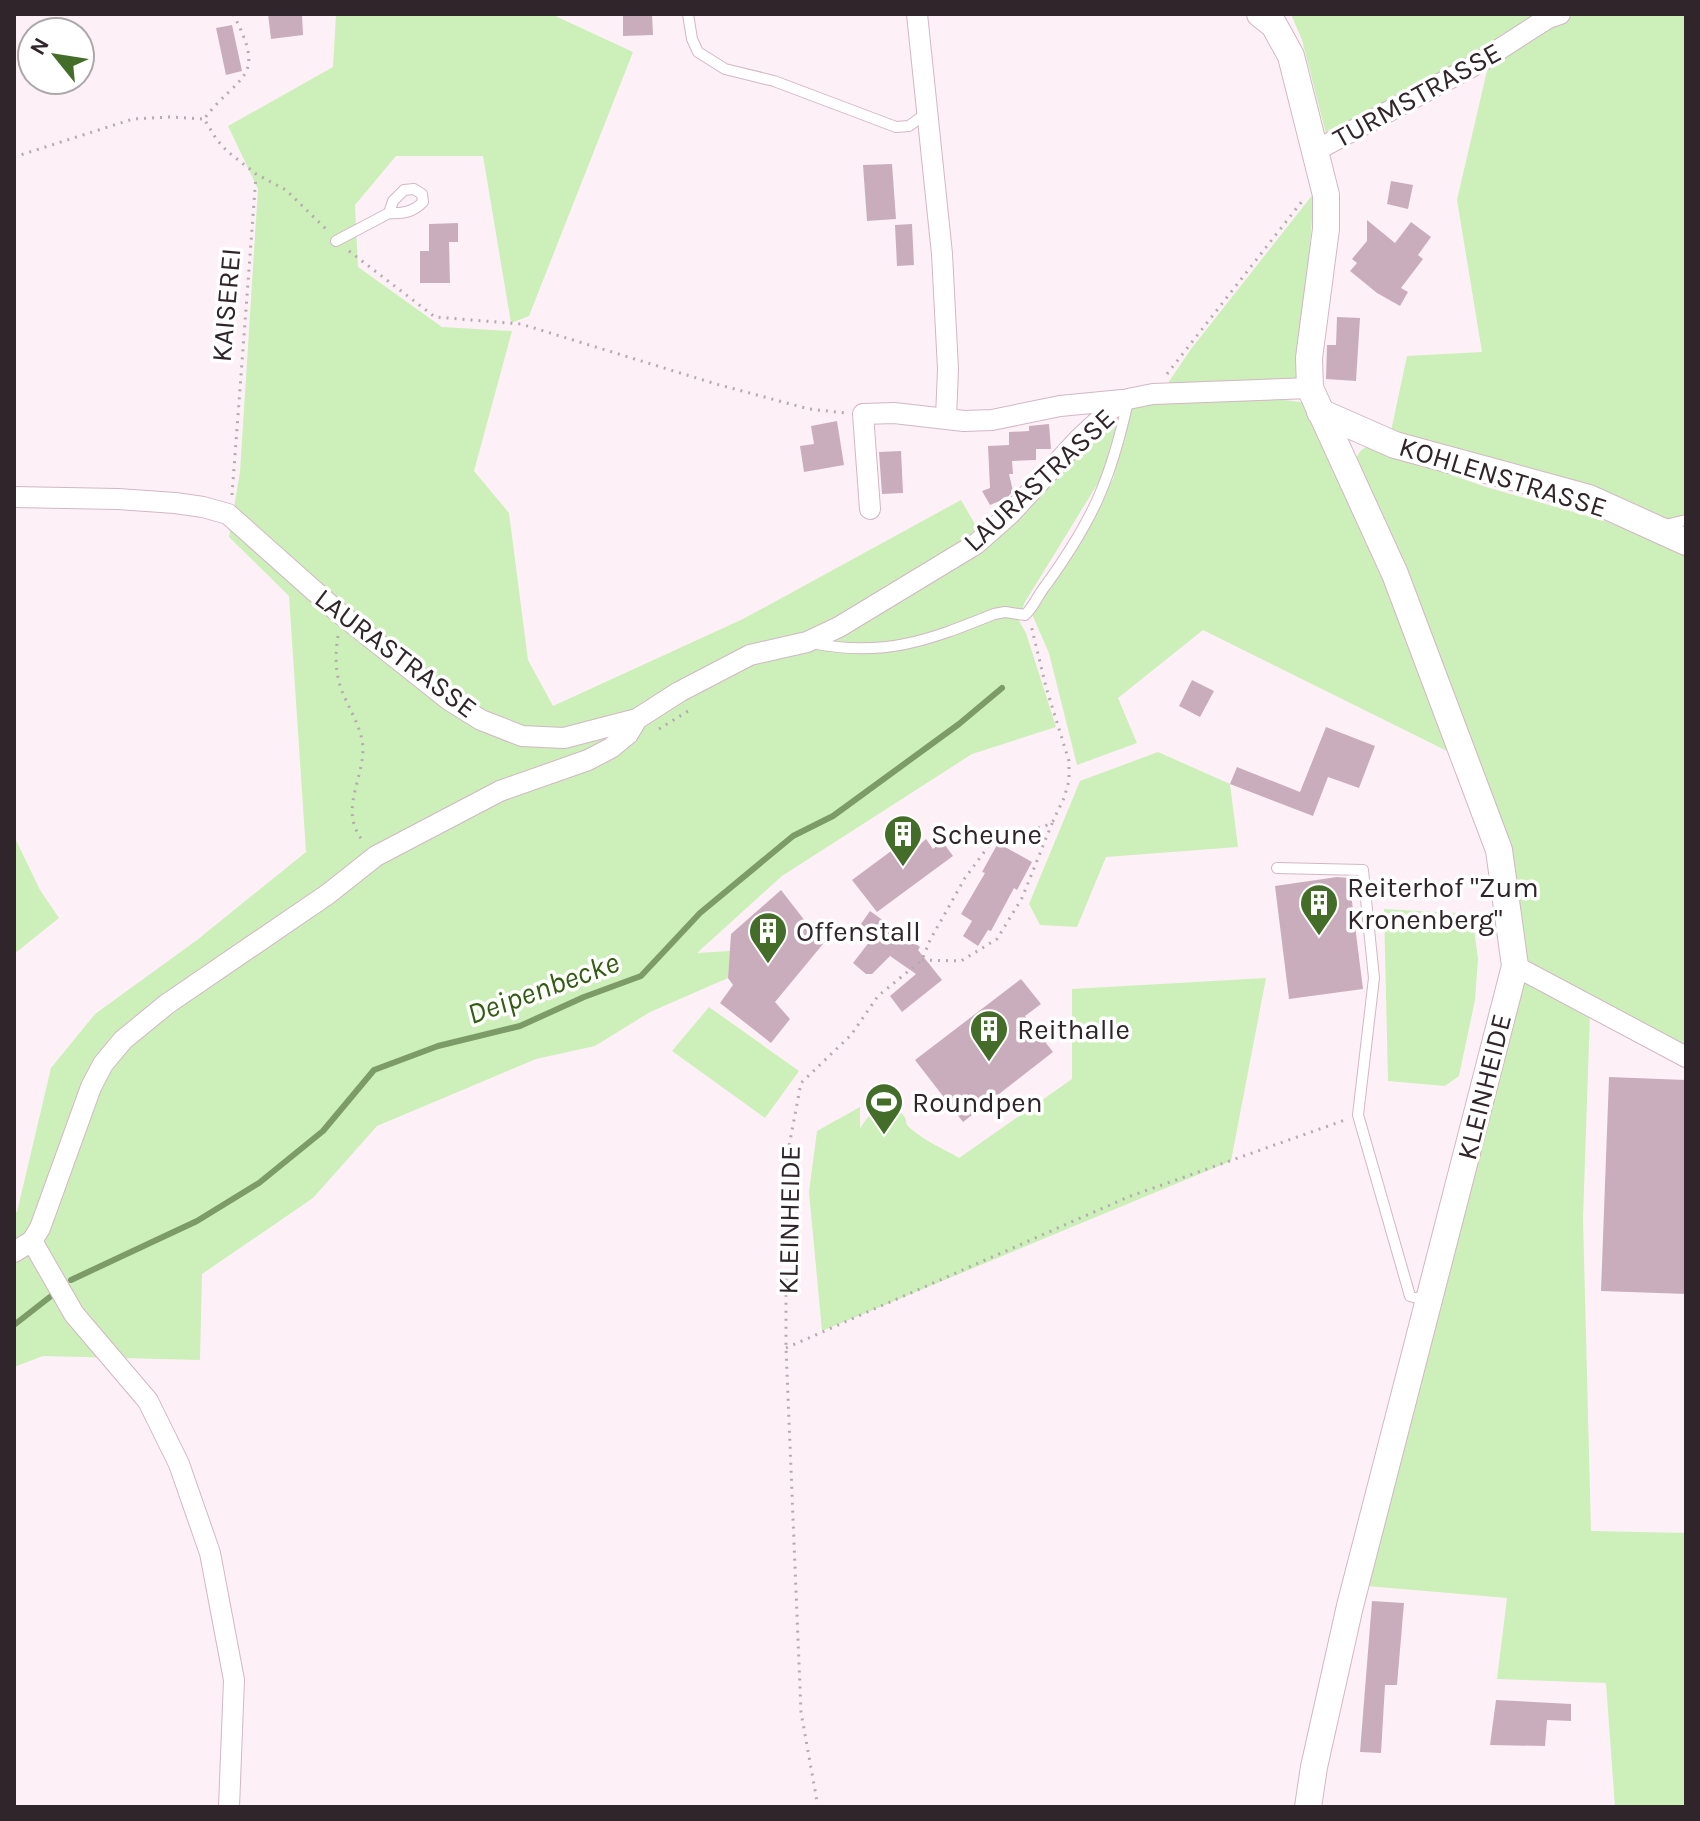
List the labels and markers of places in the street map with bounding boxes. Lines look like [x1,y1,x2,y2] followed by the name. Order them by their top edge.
[882,813,924,868] building icon: Scheune
[931,818,1042,851] place label: Scheune
[1347,871,1539,936] place label: Reiterhof "Zum Kronenberg"
[1298,882,1340,937] building icon: Reiterhof "Zum Kronenberg"
[747,910,789,965] building icon: Offenstall
[796,915,921,948] place label: Offenstall
[968,1008,1010,1063] building icon: Reithalle
[1017,1013,1130,1046] place label: Reithalle
[863,1081,905,1136] sports icon: Roundpen
[912,1086,1043,1119] place label: Roundpen

